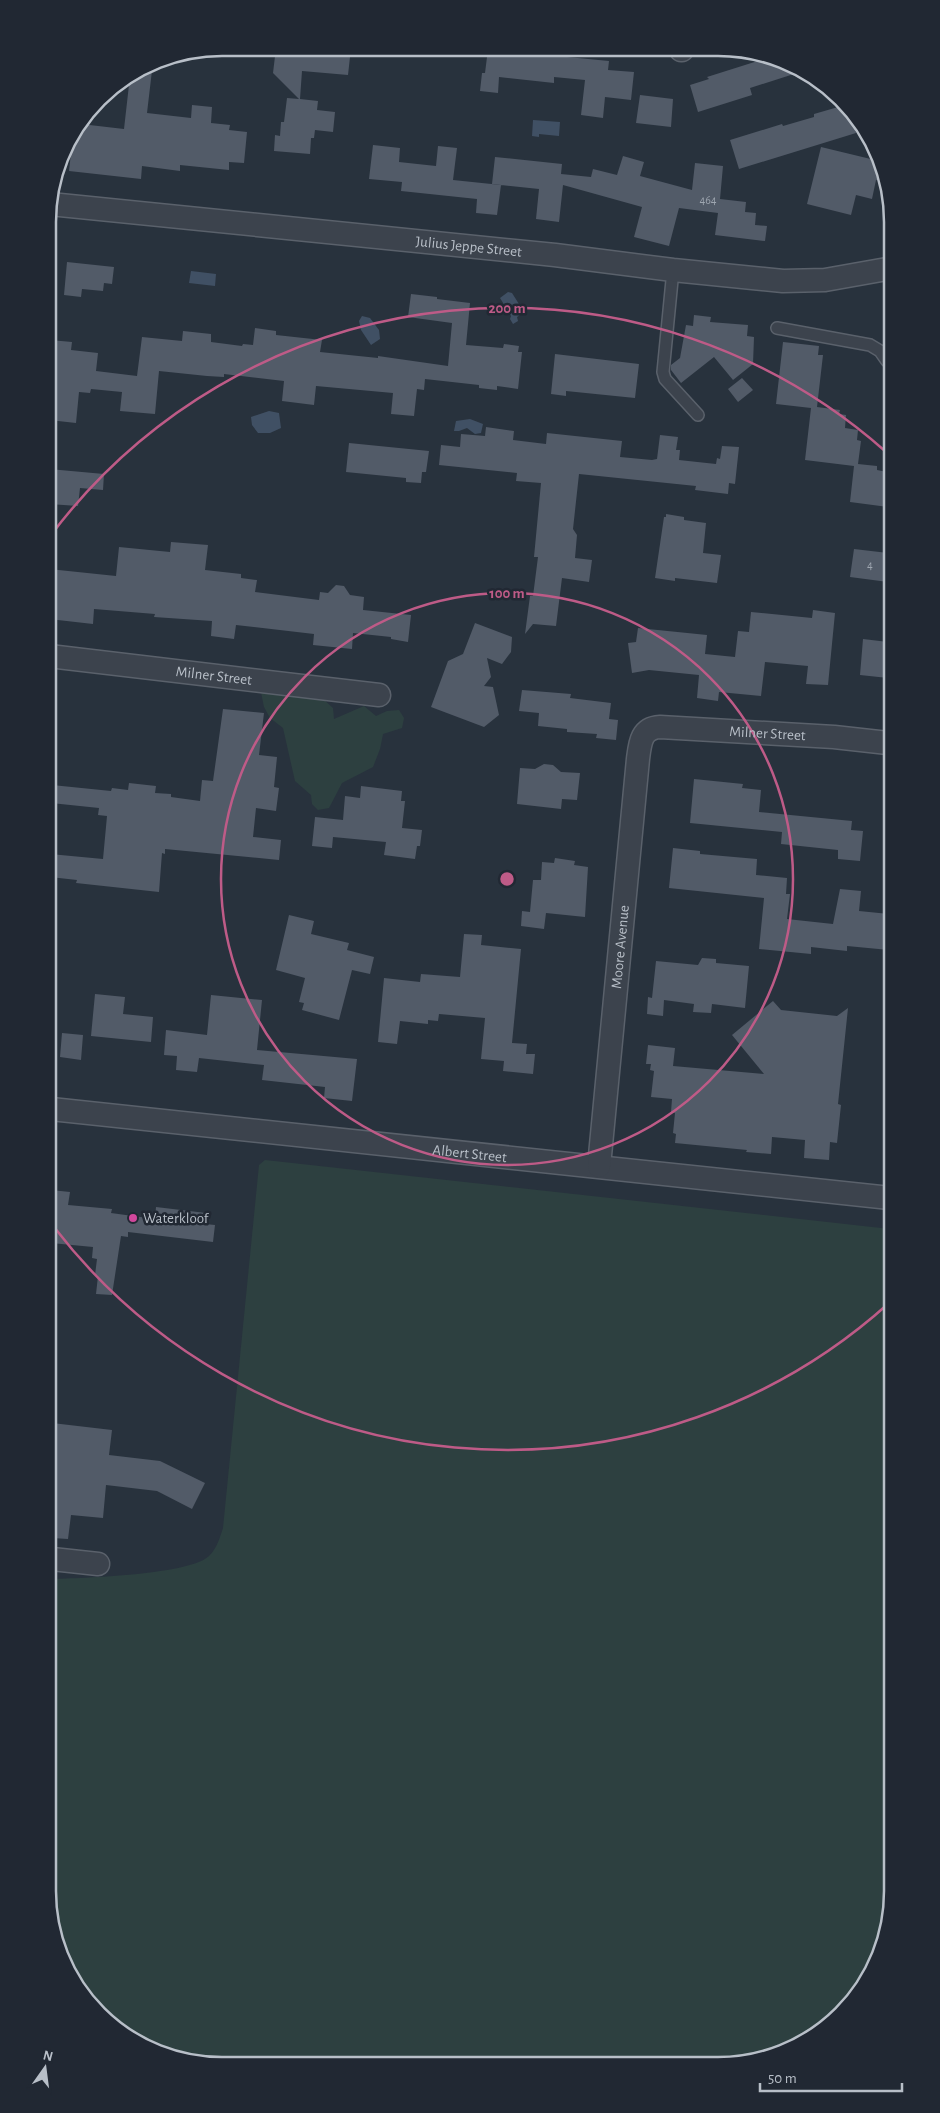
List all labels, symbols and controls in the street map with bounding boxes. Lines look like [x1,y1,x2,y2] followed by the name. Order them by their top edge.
[699,194,717,206] house number: 464
[415,233,523,259] street label: Julius Jeppe Street
[488,301,526,316] text: 200 m
[867,559,873,571] house number: 4
[489,586,525,601] text: 100 m
[175,664,253,687] street label: Milner Street
[729,723,806,743] street label: Milner Street
[498,870,516,888] centre of rings
[609,904,631,990] street label: Moore Avenue
[432,1142,508,1165] street label: Albert Street
[143,1211,210,1226] place label: Waterkloof
[127,1212,139,1224] marker: Waterkloof
[20,2043,70,2093] north arrow
[41,2048,54,2064] text: N
[760,2060,902,2092] scale bar
[768,2071,797,2086] text: 50 m

